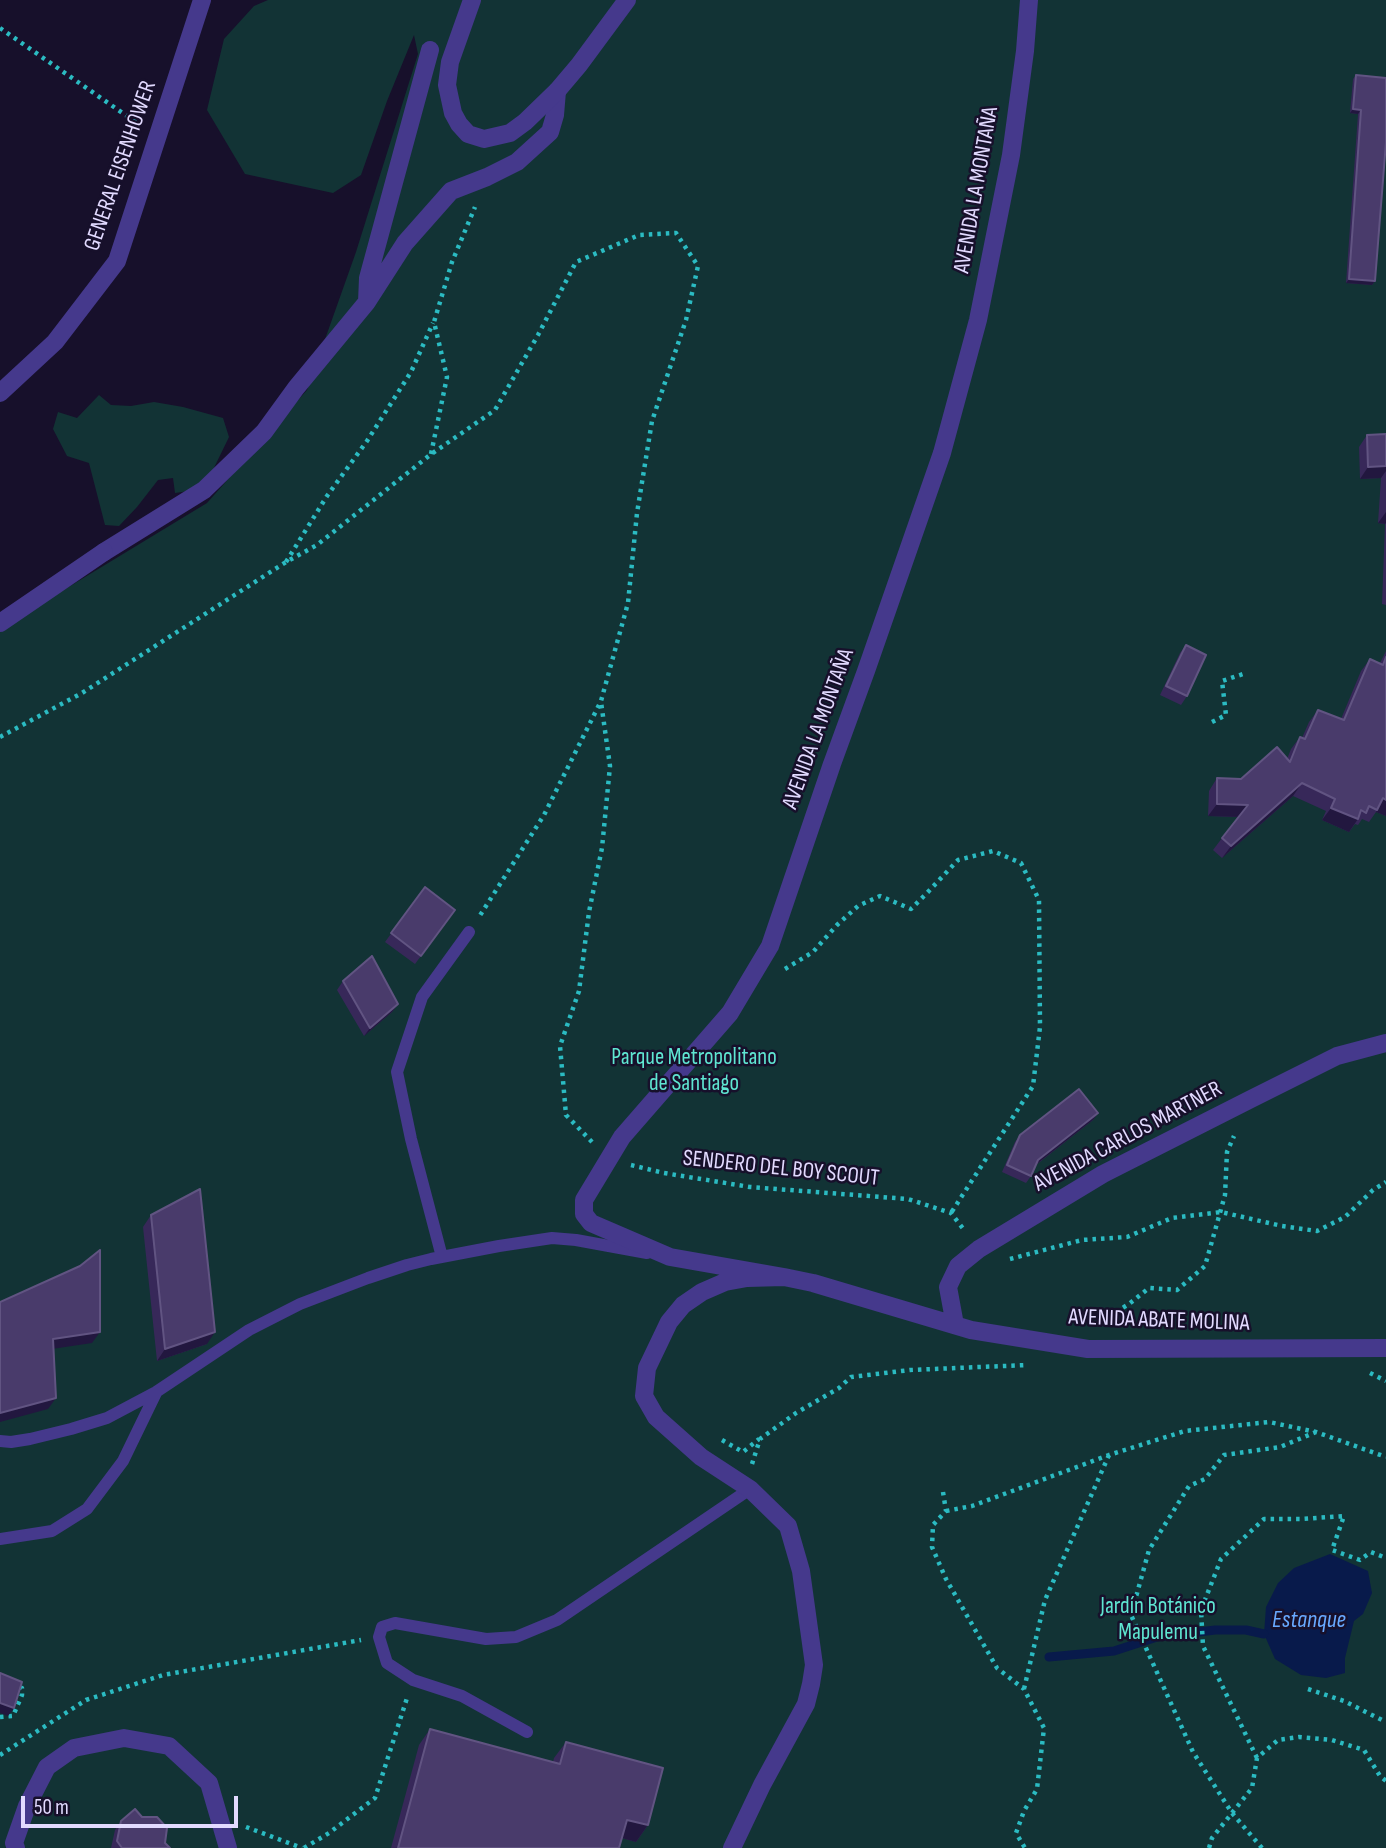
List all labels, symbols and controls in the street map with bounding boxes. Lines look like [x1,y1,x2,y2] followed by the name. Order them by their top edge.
[79,77,163,255] street label: GENERAL EISENHOWER
[949,105,1005,275] street label: AVENIDA LA MONTAÑA
[777,645,861,813] street label: AVENIDA LA MONTAÑA
[611,1044,777,1098] park label: Parque Metropolitano de Santiago
[1029,1076,1227,1198] street label: AVENIDA CARLOS MARTNER
[681,1145,881,1193] street label: SENDERO DEL BOY SCOUT
[1068,1304,1250,1338] street label: AVENIDA ABATE MOLINA
[1100,1593,1216,1647] park label: Jardín Botánico Mapulemu
[1272,1607,1346,1635] water label: Estanque
[24,1782,242,1826] scale bar
[34,1795,69,1820] text: 50 m

